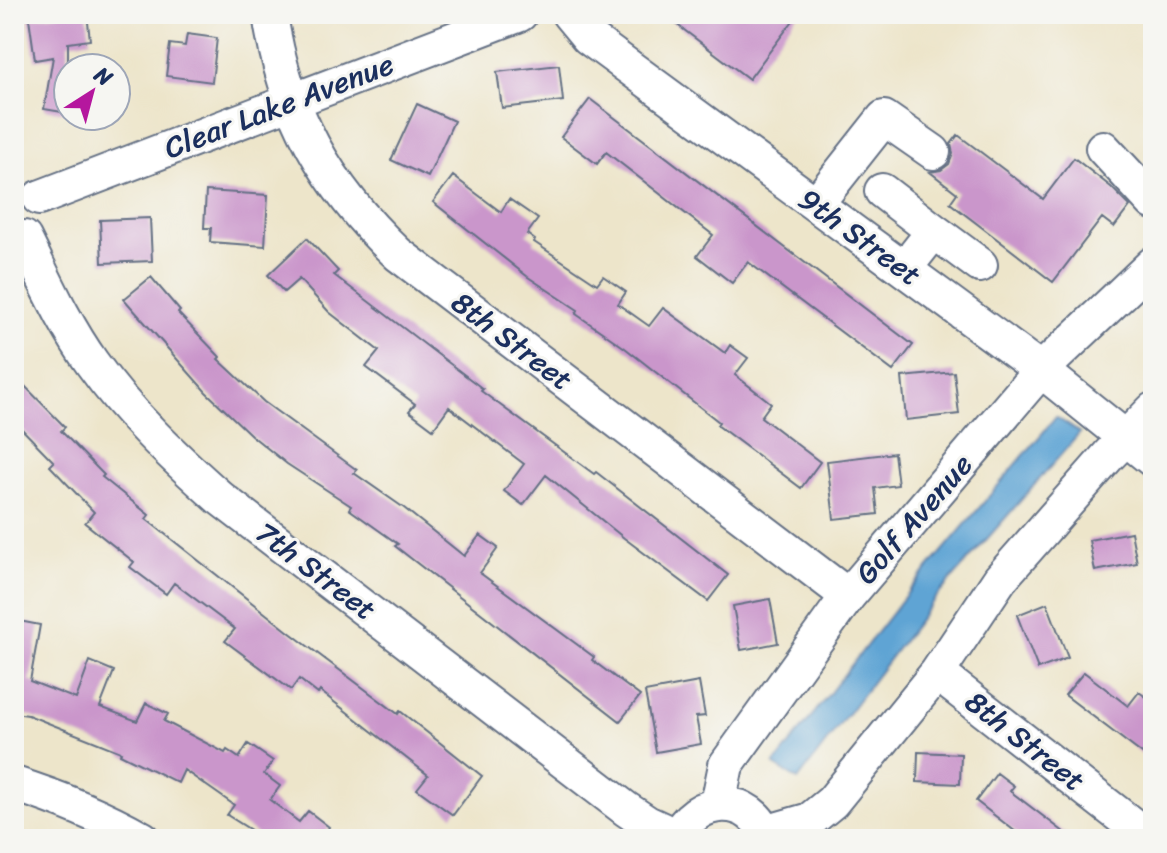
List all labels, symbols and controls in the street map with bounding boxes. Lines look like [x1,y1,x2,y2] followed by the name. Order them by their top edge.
[156,37,402,175] street label: Clear Lake Avenue
[52,52,132,132] north arrow
[85,55,122,97] text: N
[787,173,933,301] street label: 9th Street
[439,277,585,405] street label: 8th Street
[841,441,987,597] street label: Golf Avenue
[243,507,389,635] street label: 7th Street
[952,676,1098,806] street label: 8th Street

